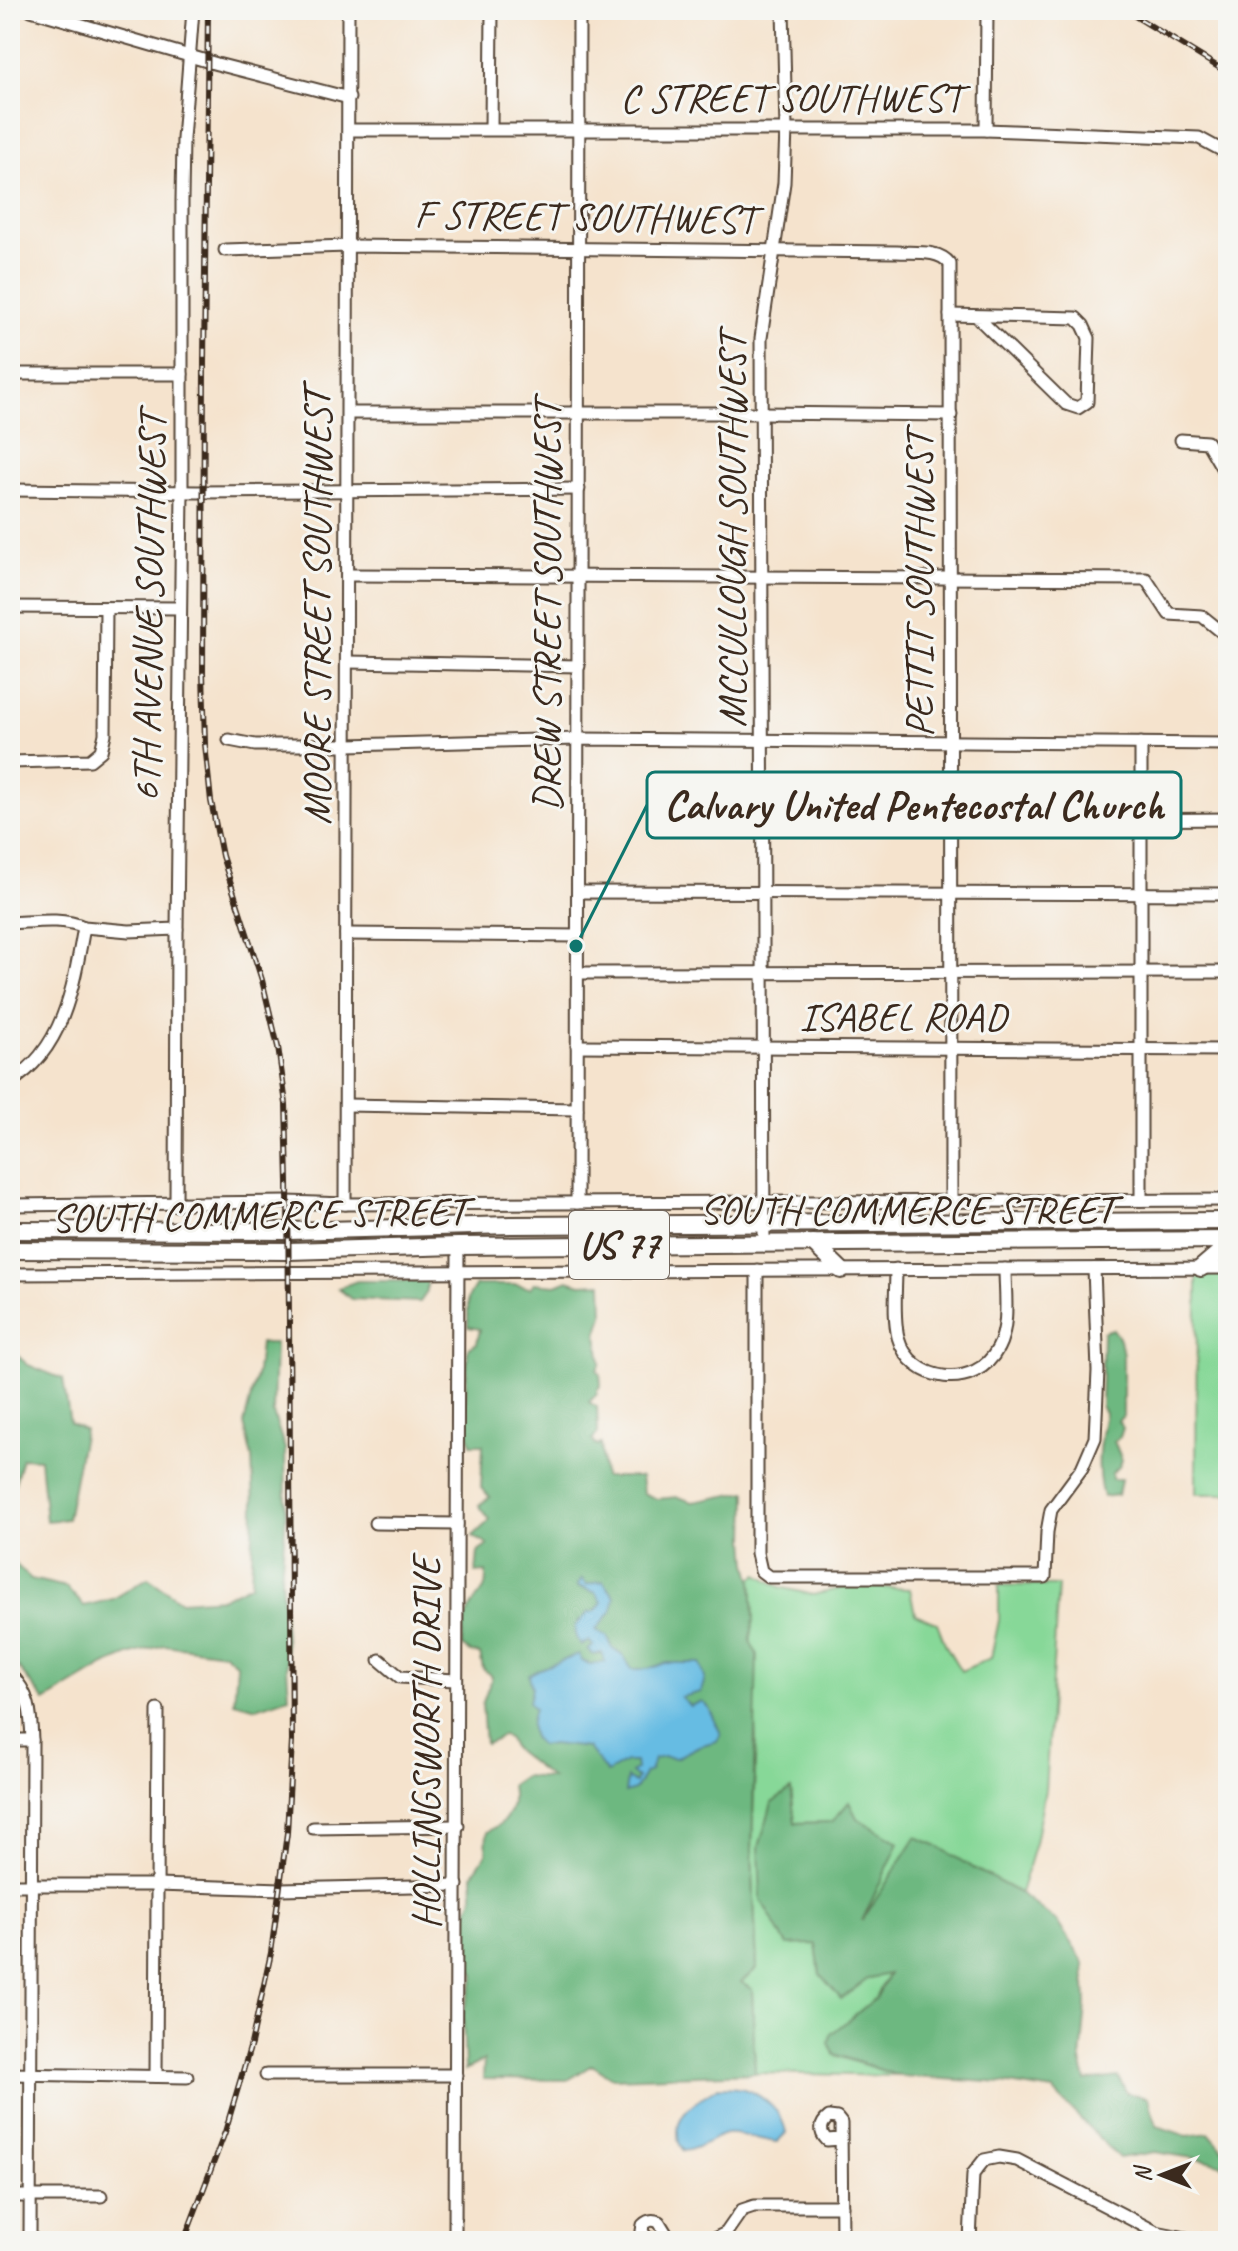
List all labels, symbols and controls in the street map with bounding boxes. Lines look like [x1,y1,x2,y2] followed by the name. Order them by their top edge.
[620,73,971,123] street label: C STREET SOUTHWEST
[414,189,766,245] street label: F STREET SOUTHWEST
[707,325,757,727] street label: MCCULLOUGH SOUTHWEST
[292,380,342,825] street label: MOORE STREET SOUTHWEST
[522,392,572,812] street label: DREW STREET SOUTHWEST
[121,404,178,802] street label: 6TH AVENUE SOUTHWEST
[894,423,944,737] street label: PETTIT SOUTHWEST
[647,772,1181,838] callout: Calvary United Pentecostal Church
[664,779,1165,832] text: Calvary United Pentecostal Church
[799,992,1009,1042] street label: ISABEL ROAD
[699,1185,1124,1235] street label: SOUTH COMMERCE STREET
[51,1186,477,1244] street label: SOUTH COMMERCE STREET
[569,1211,669,1279] road number: US 77
[401,1552,451,1929] street label: HOLLINGSWORTH DRIVE
[1122,2135,1202,2215] north arrow
[1129,2165,1157,2182] text: N

